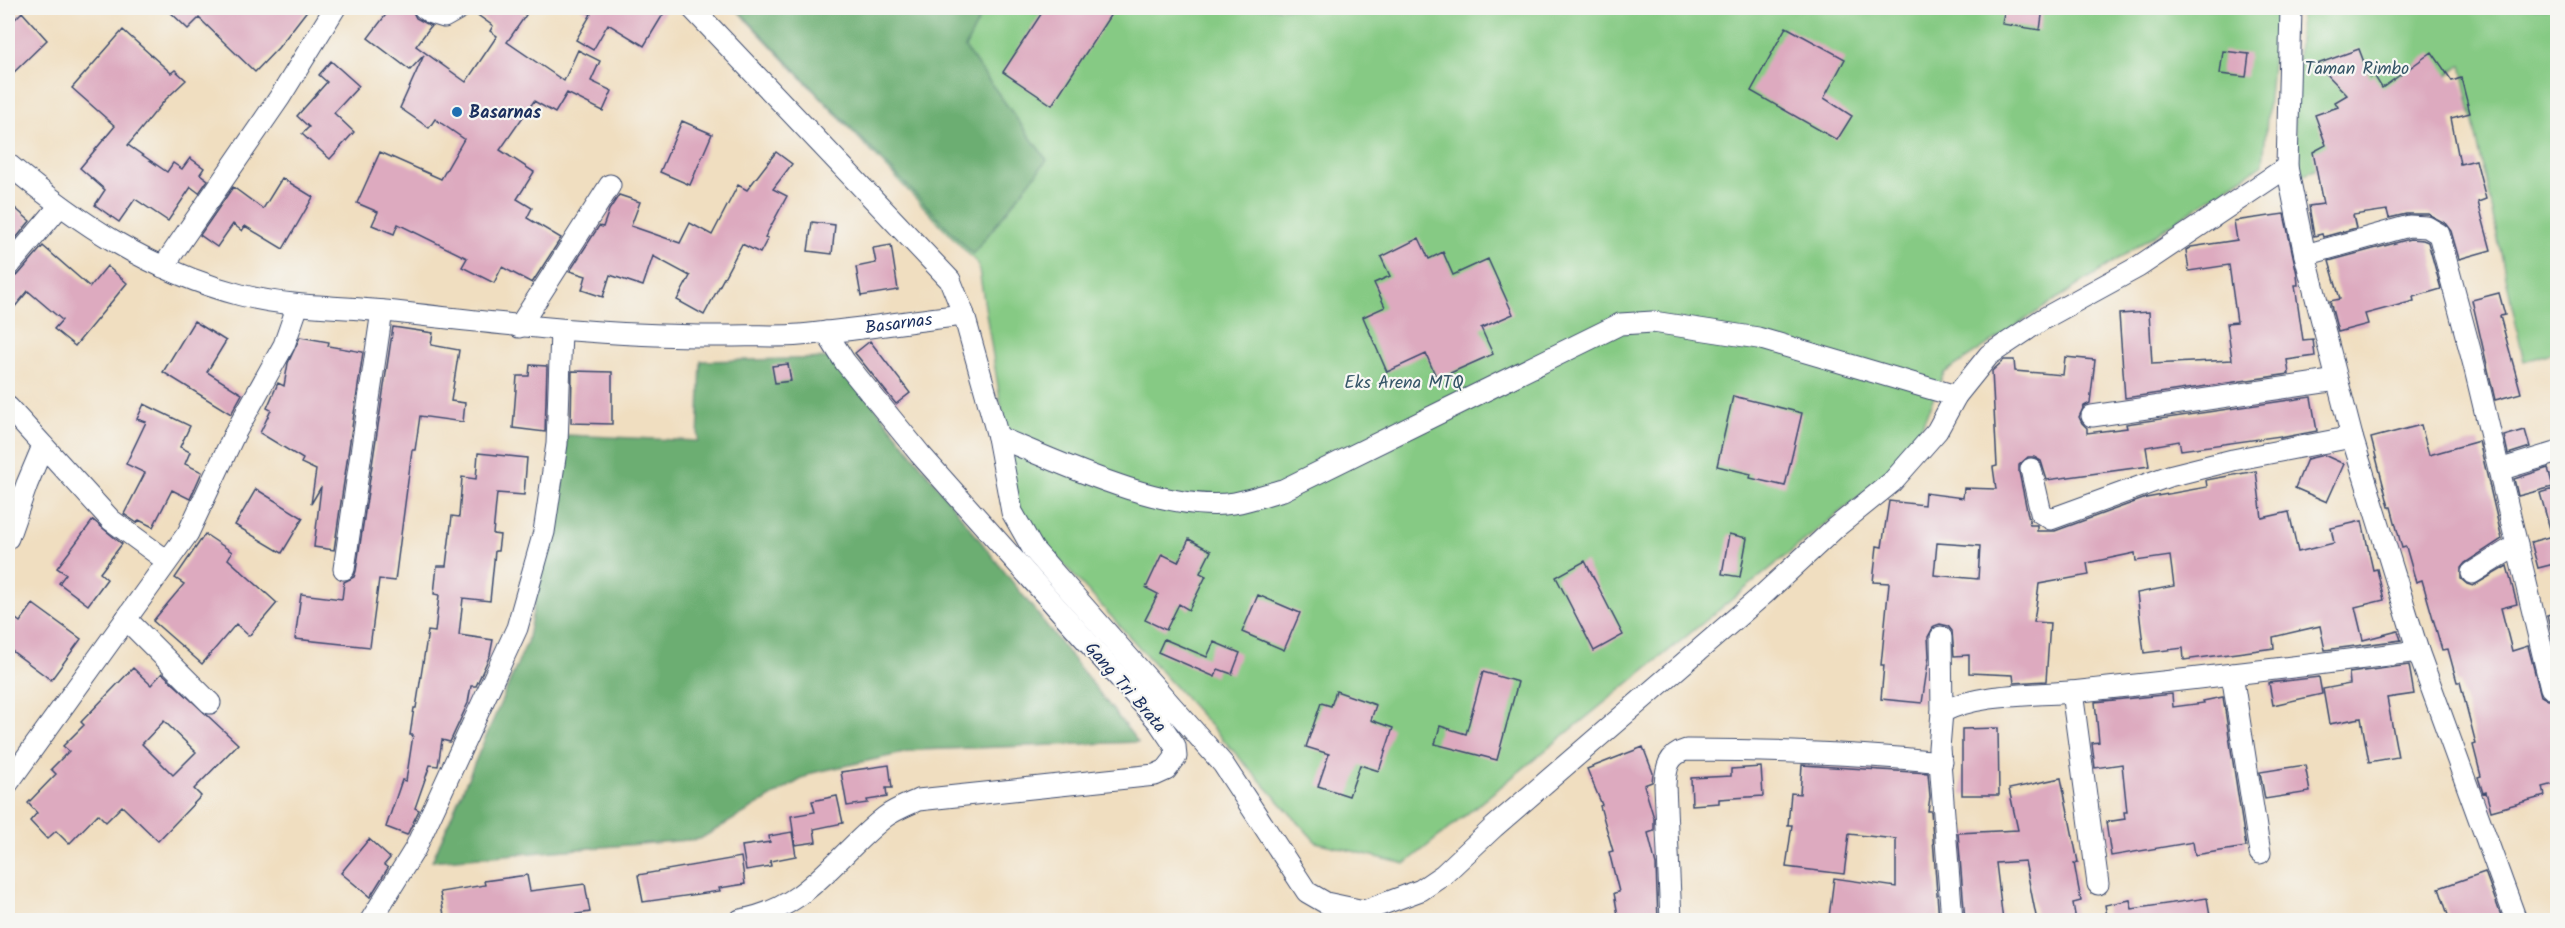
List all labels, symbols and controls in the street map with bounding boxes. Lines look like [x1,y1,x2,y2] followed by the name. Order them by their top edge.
[2305,55,2409,84] park label: Taman Rimbo
[469,99,542,128] place label: Basarnas
[450,105,464,119] marker: Basarnas
[863,306,934,343] street label: Basarnas
[1344,369,1464,398] park label: Eks Arena MTQ
[1077,636,1173,740] street label: Gang Tri Brata

